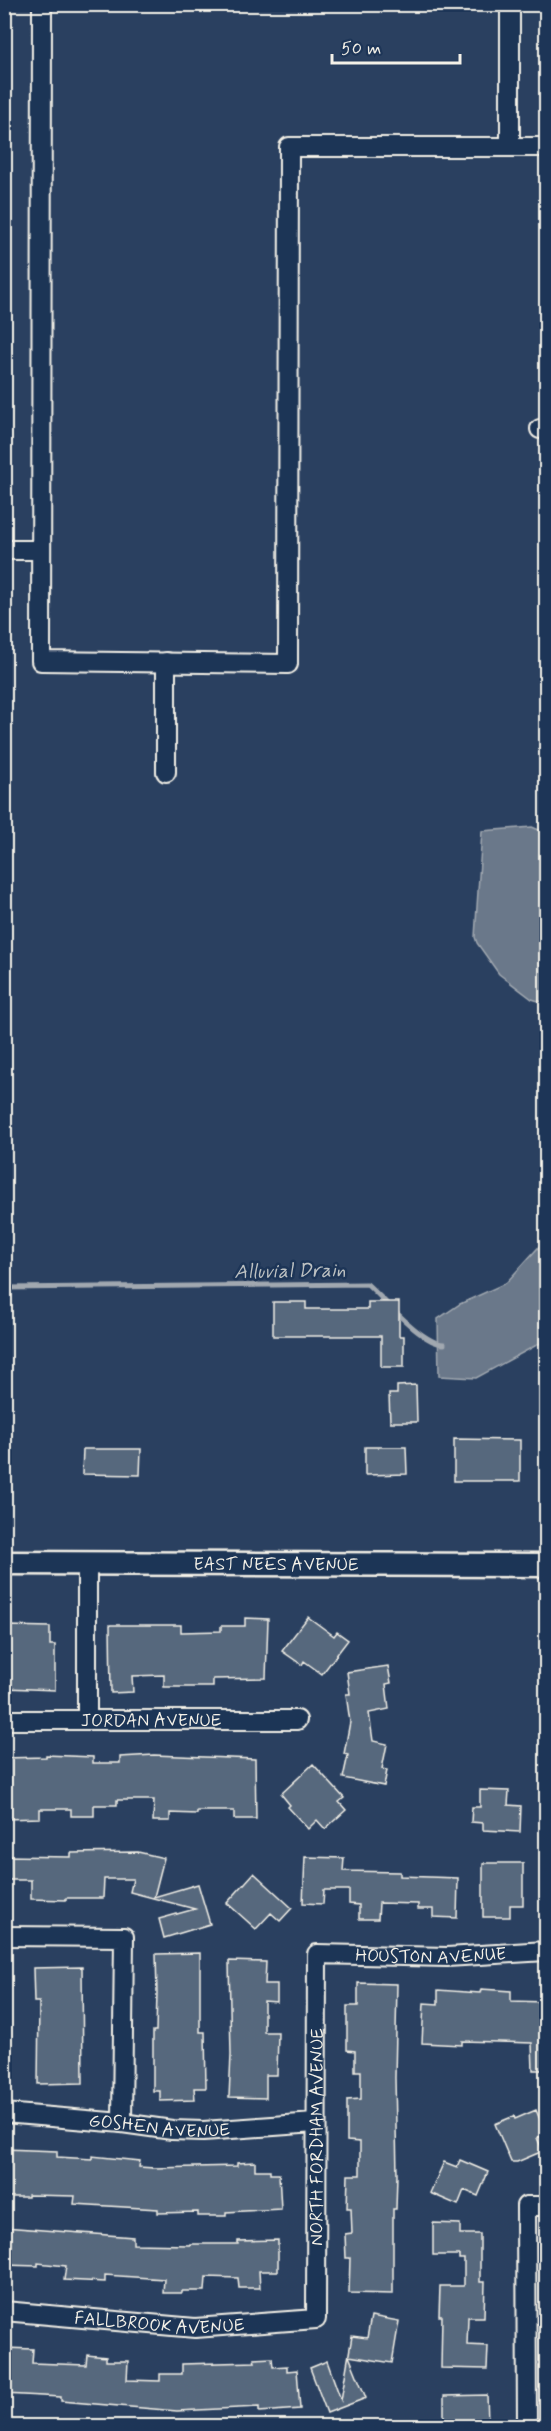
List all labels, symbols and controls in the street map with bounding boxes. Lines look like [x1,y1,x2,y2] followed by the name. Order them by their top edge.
[332,27,460,65] scale bar
[341,37,381,61] text: 50 m
[234,1257,346,1286] water label: Alluvial Drain
[193,1553,359,1577] street label: EAST NEES AVENUE
[81,1709,221,1733] street label: JORDAN AVENUE
[355,1942,507,1970] street label: HOUSTON AVENUE
[305,2028,330,2246] street label: NORTH FORDHAM AVENUE
[88,2109,231,2144] street label: GOSHEN AVENUE
[73,2306,245,2341] street label: FALLBROOK AVENUE

